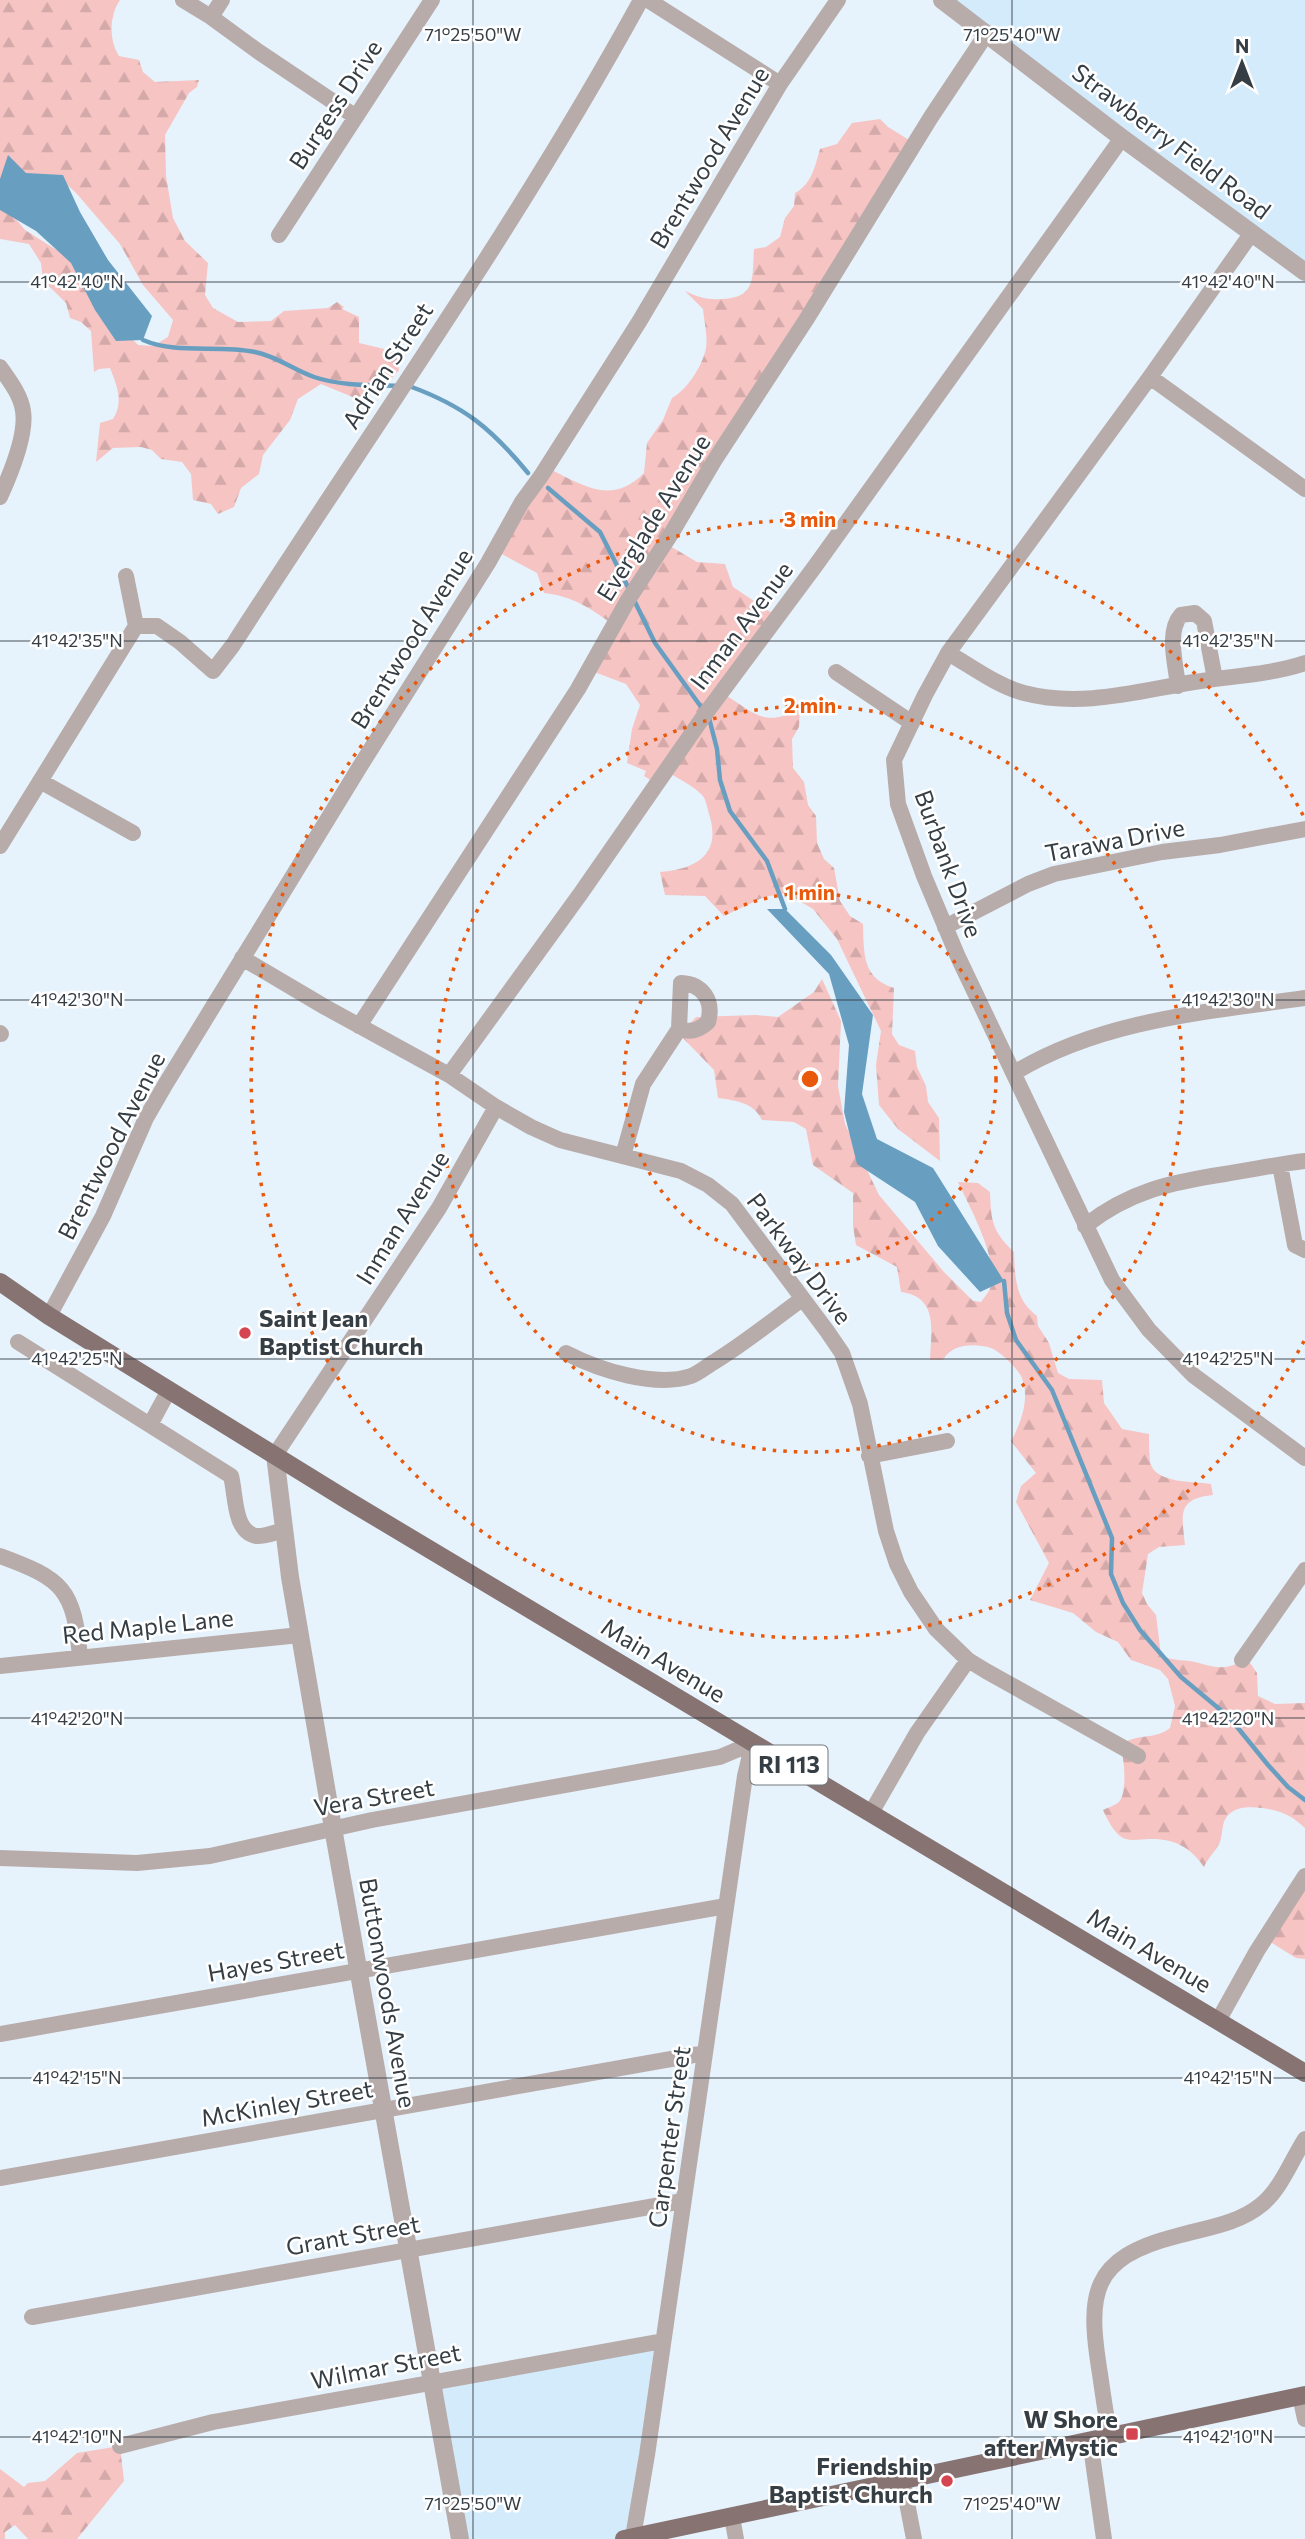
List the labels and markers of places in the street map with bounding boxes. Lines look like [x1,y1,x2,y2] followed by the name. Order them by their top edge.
[798,1067,822,1091] centre of rings
[259,1303,423,1360] place label: Saint Jean Baptist Church
[237,1325,253,1341] marker: Saint Jean Baptist Church
[984,2404,1118,2461] place label: W Shore after Mystic
[1124,2426,1140,2442] marker: W Shore after Mystic
[769,2451,933,2508] place label: Friendship Baptist Church
[939,2473,955,2489] marker: Friendship Baptist Church

